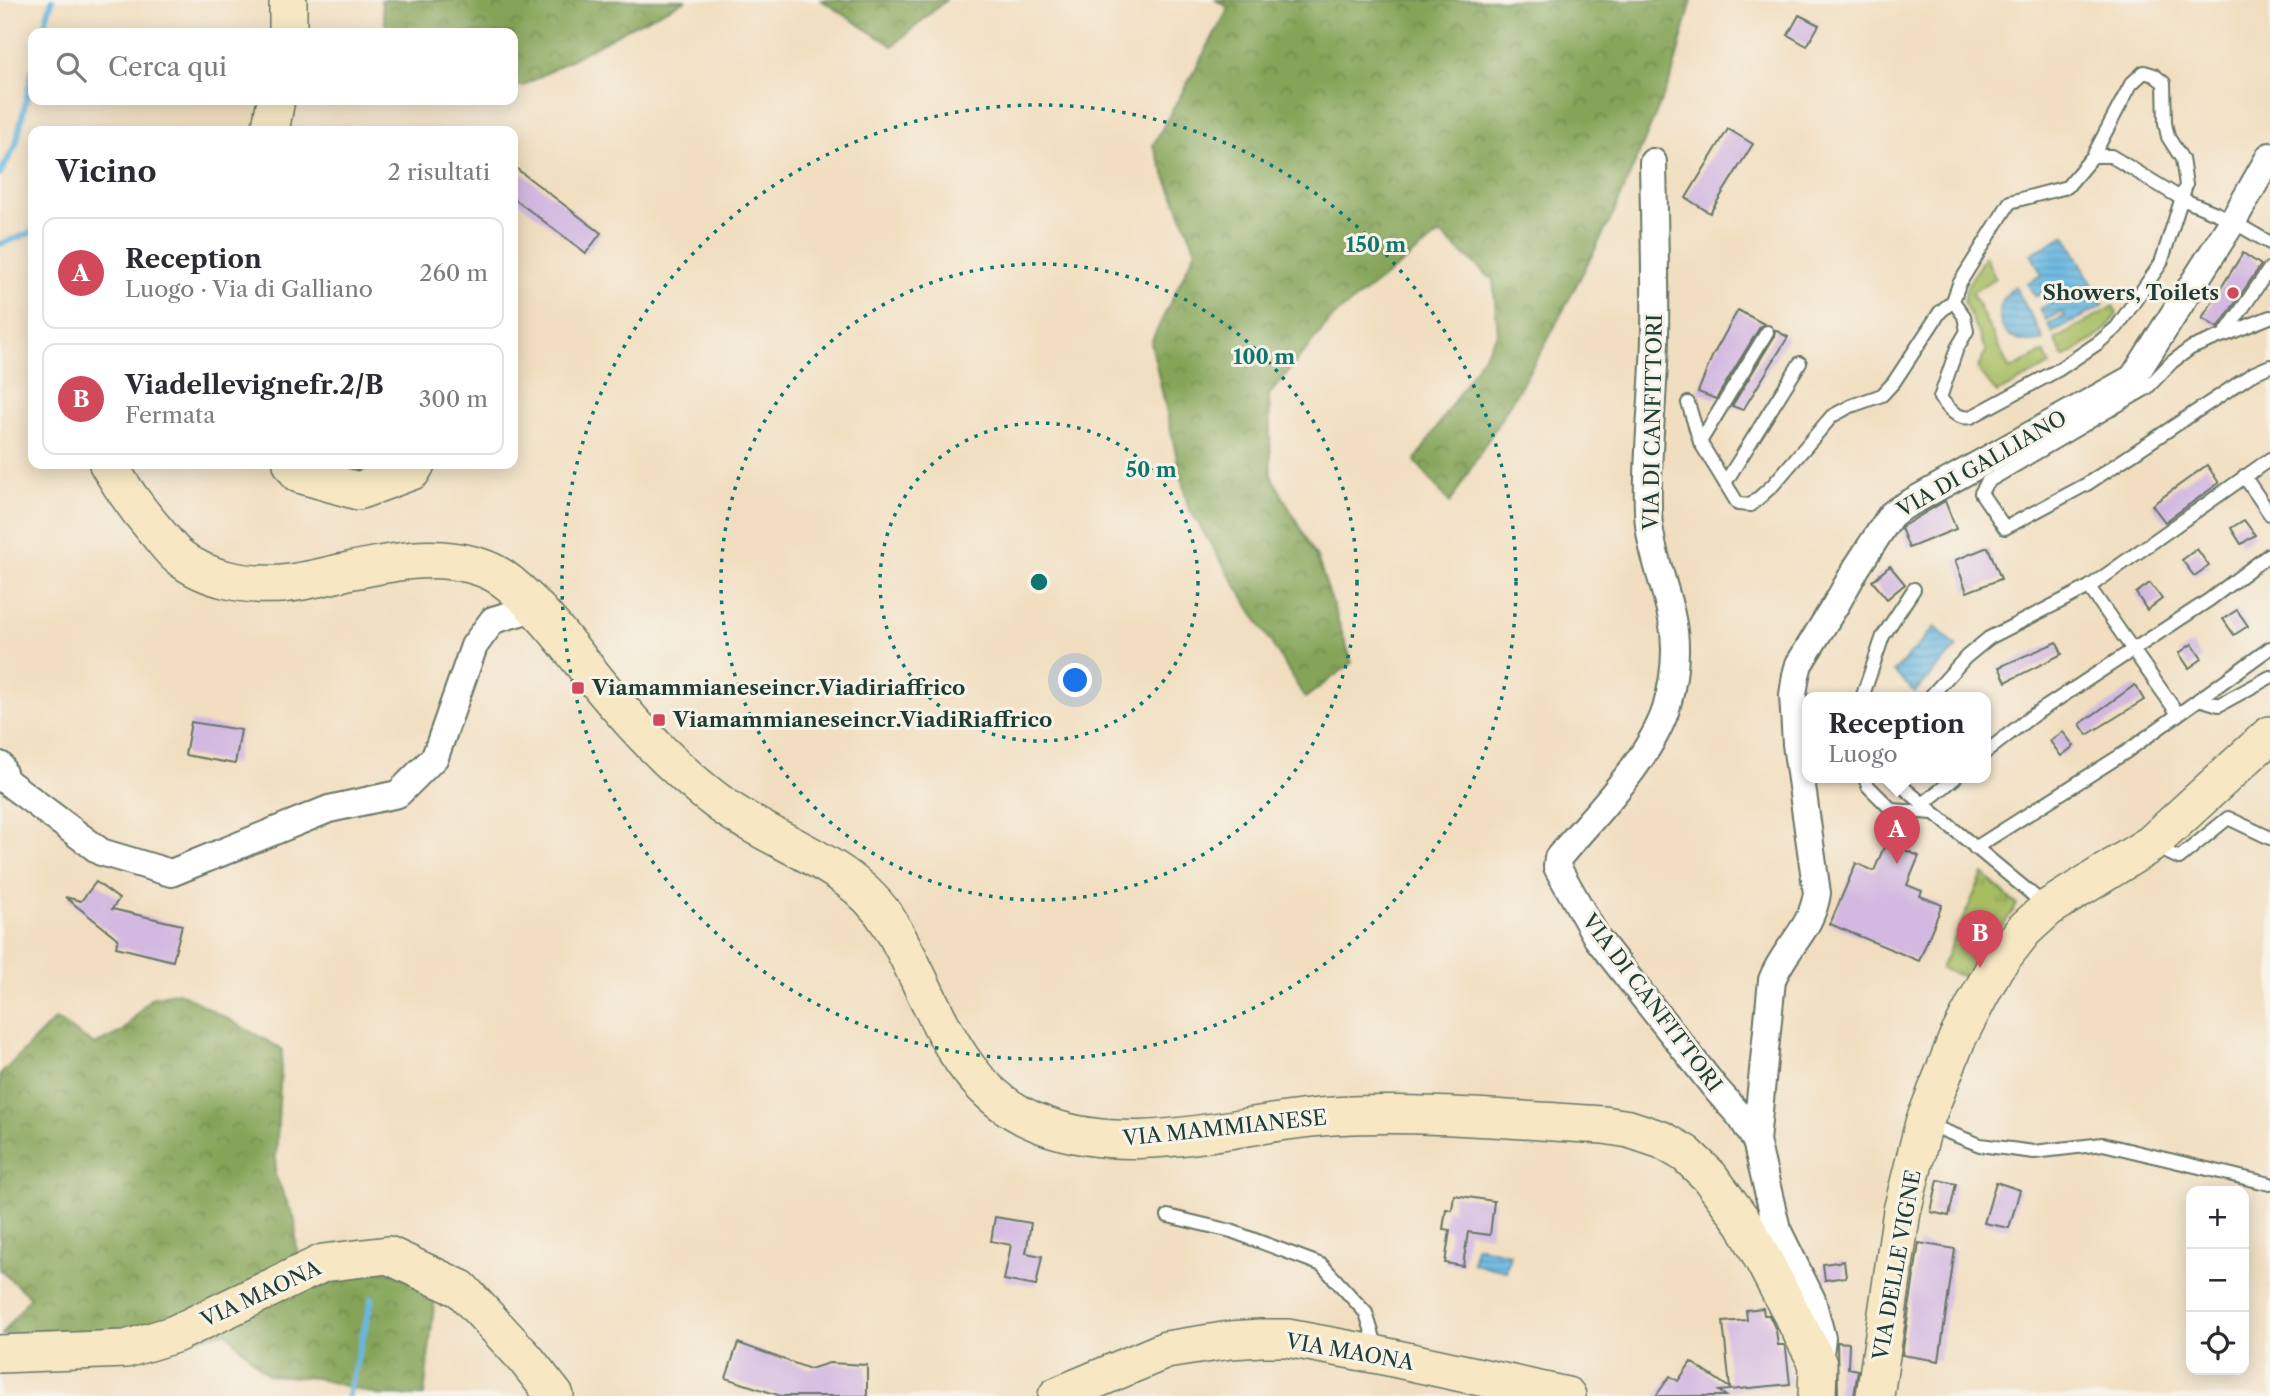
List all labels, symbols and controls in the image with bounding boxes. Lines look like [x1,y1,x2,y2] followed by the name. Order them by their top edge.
[28,28,518,105] search box
[52,48,90,86] icon: search
[108,51,227,83] text: Cerca qui
[56,153,156,190] text: Vicino
[388,158,490,186] text: 2 risultati
[1346,232,1406,257] text: 150 m
[125,243,262,275] text: Reception
[72,259,90,287] text: A
[419,259,488,287] text: 260 m
[125,275,373,303] text: Luogo · Via di Galliano
[2042,280,2219,305] place label: Showers, Toilets
[2225,285,2241,301] marker: Showers, Toilets
[1638,314,1667,531] street label: VIA DI CANFITTORI
[1233,344,1295,369] text: 100 m
[125,369,384,401] text: Viadellevignefr.2/B
[72,385,90,413] text: B
[419,385,488,413] text: 300 m
[125,401,215,429] text: Fermata
[1892,405,2071,523] street label: VIA DI GALLIANO
[1125,457,1177,482] text: 50 m
[1027,570,1051,594] centre of rings
[1058,663,1092,697] your location
[591,675,965,700] place label: Viamammianeseincr.Viadiriaffrico
[570,680,586,696] marker: Viamammianeseincr.Viadiriaffrico
[1802,692,1991,783] popup
[672,707,1052,732] place label: Viamammianeseincr.ViadiRiaffrico
[1828,708,1965,740] text: Reception
[651,712,667,728] marker: Viamammianeseincr.ViadiRiaffrico
[1828,740,1898,768] text: Luogo
[1874,806,1920,864] pin: A
[1577,908,1727,1097] street label: VIA DI CANFITTORI
[1957,910,2003,968] pin: B
[1121,1104,1328,1151] street label: VIA MAMMIANESE
[1867,1168,1926,1363] street label: VIA DELLE VIGNE
[2186,1186,2249,1375] map controls
[2186,1186,2249,1249] button: +
[2186,1249,2249,1312] button: −
[196,1255,325,1333] street label: VIA MAONA
[2186,1312,2249,1375] button: locate
[1283,1328,1416,1375] street label: VIA MAONA

